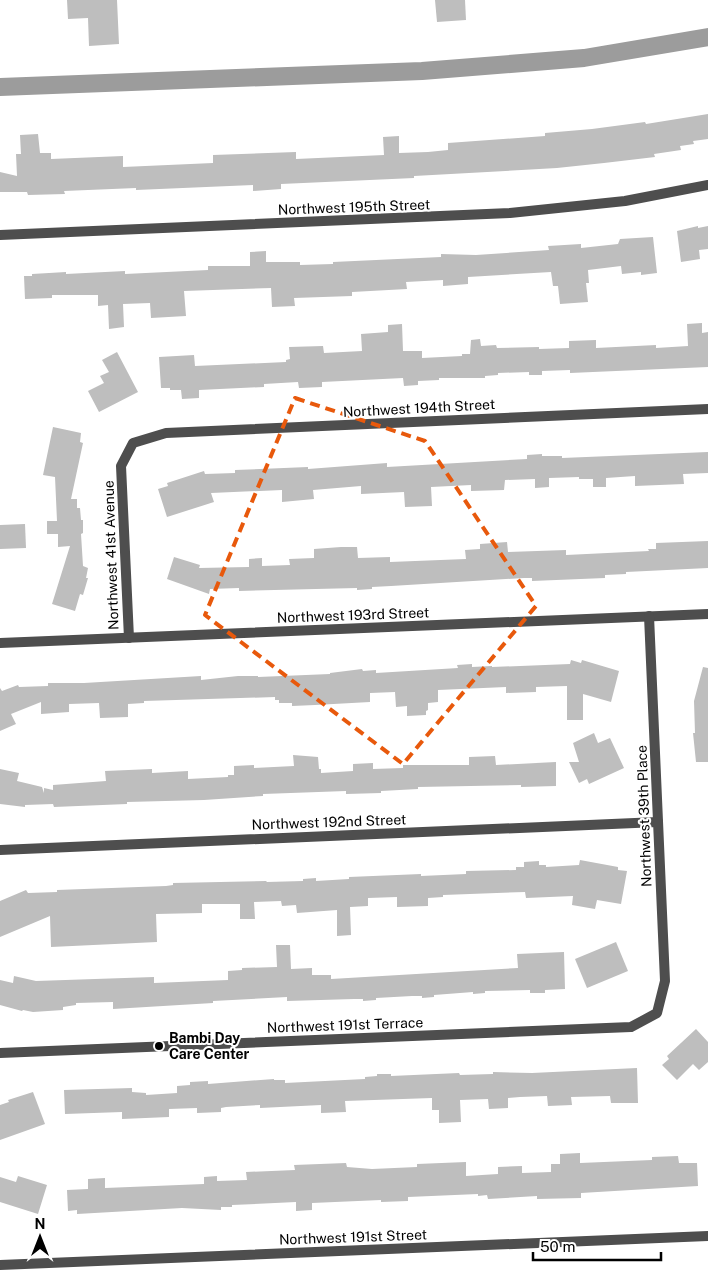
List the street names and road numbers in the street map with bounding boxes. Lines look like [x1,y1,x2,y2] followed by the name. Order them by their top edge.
[277,196,431,218] street label: Northwest 195th Street
[342,396,496,420] street label: Northwest 194th Street
[100,480,122,630] street label: Northwest 41st Avenue
[276,604,430,626] street label: Northwest 193rd Street
[634,745,654,887] street label: Northwest 39th Place
[251,811,407,833] street label: Northwest 192nd Street
[267,1014,424,1036] street label: Northwest 191st Terrace
[279,1226,427,1248] street label: Northwest 191st Street

